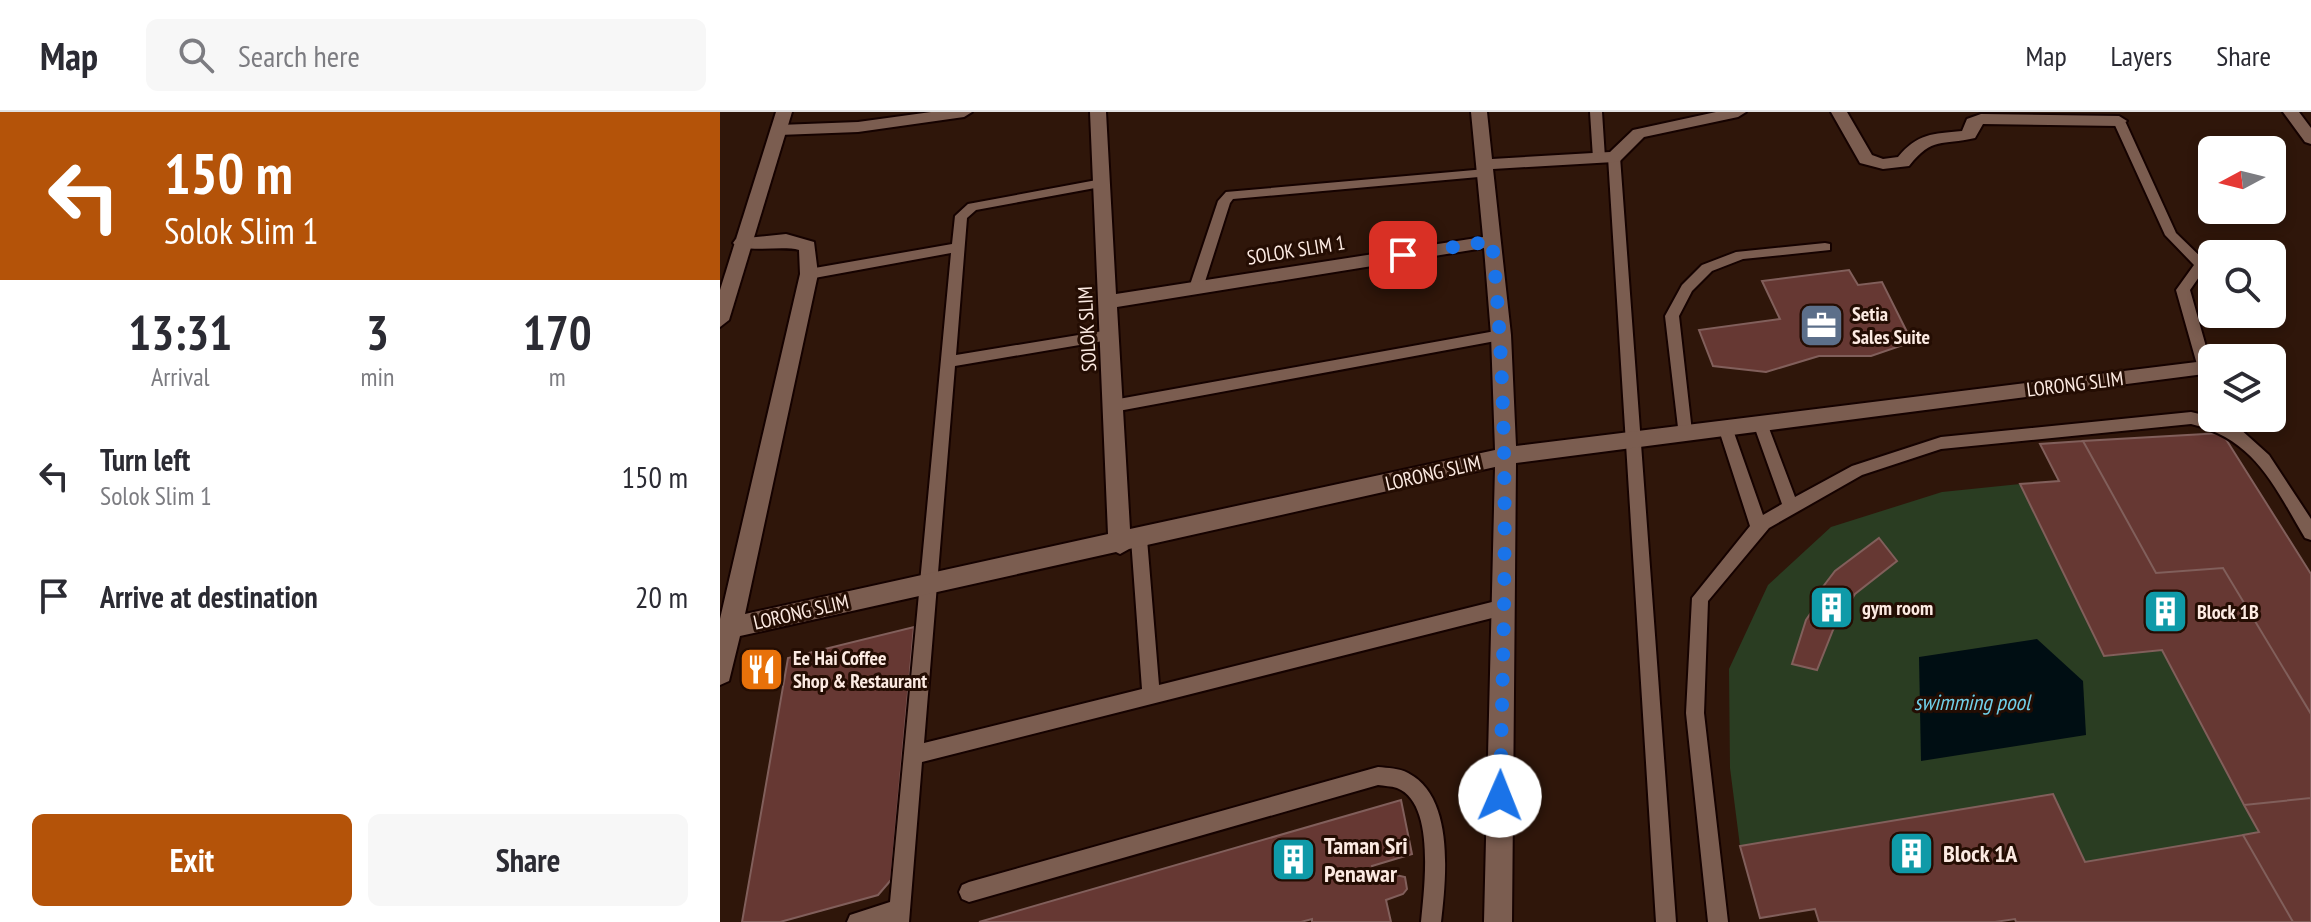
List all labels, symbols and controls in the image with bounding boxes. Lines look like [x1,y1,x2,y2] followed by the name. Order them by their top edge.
[146,19,706,91] search box
[40,31,98,80] text: Map
[174,33,218,77] icon: search
[238,36,360,75] text: Search here
[2025,37,2067,74] text: Map
[2111,37,2172,74] text: Layers
[2216,37,2271,74] text: Share
[2198,136,2286,224] north arrow
[2198,136,2286,432] map controls
[164,137,293,209] text: 150 m
[32,144,136,248] icon: left
[164,207,319,254] text: Solok Slim 1
[1369,221,1437,289] pin
[1245,229,1347,271] street label: SOLOK SLIM 1
[1381,233,1425,277] icon: arrive
[2198,240,2286,328] button: search
[1072,286,1102,372] street label: SOLOK SLIM
[128,301,232,363] text: 13:31
[366,301,389,363] text: 3
[523,301,592,363] text: 170
[1797,301,1845,349] office icon: Setia Sales Suite
[1852,301,1930,350] place label: Setia Sales Suite
[2198,344,2286,432] button: layers
[151,360,210,393] text: Arrival
[360,360,394,393] text: min
[549,360,566,393] text: m
[2025,365,2125,403] street label: LORONG SLIM
[100,440,190,479] text: Turn left
[1383,449,1483,497] street label: LORONG SLIM
[32,454,76,498] icon: left
[622,457,688,496] text: 150 m
[100,479,212,512] text: Solok Slim 1
[32,574,76,618] icon: arrive
[100,577,318,616] text: Arrive at destination
[635,577,688,616] text: 20 m
[1807,584,1855,632] building icon: gym room
[751,588,851,636] street label: LORONG SLIM
[2142,588,2190,636] building icon: Block 1B
[1862,595,1933,621] place label: gym room
[2197,599,2259,625] place label: Block 1B
[793,645,927,694] place label: Ee Hai Coffee Shop & Restaurant
[738,646,786,694] restaurant icon: Ee Hai Coffee Shop & Restaurant
[1914,688,2032,716] water label: swimming pool
[1458,754,1542,838] position arrow
[32,814,352,906] button: Exit
[368,814,688,906] button: Share
[1324,830,1408,889] place label: Taman Sri Penawar
[1888,830,1936,878] building icon: Block 1A
[1269,836,1317,884] building icon: Taman Sri Penawar
[1943,838,2018,869] place label: Block 1A

